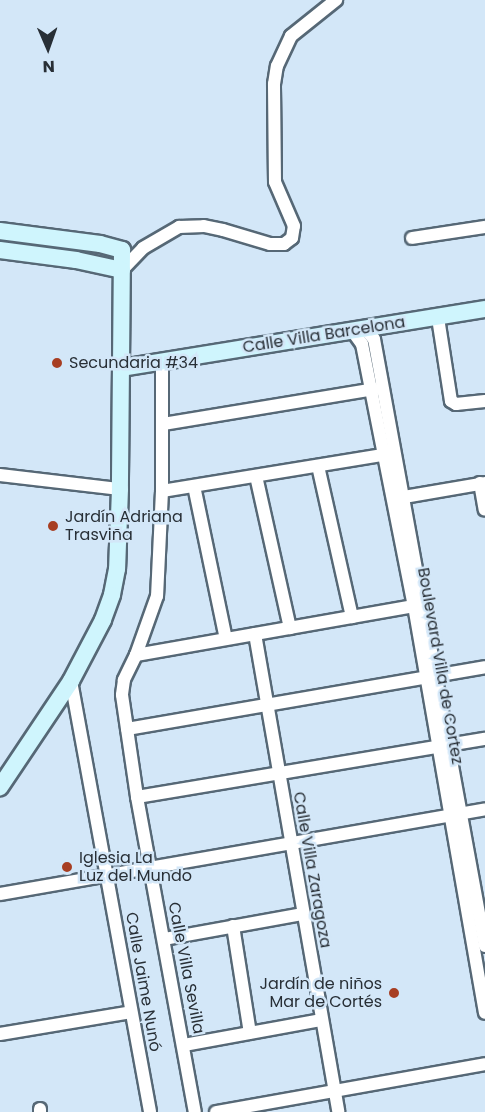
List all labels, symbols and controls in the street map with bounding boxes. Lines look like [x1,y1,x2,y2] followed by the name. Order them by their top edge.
[18,18,78,78] north arrow
[42,55,55,78] text: N
[241,313,407,357] street label: Calle Villa Barcelona
[69,353,198,373] place label: Secundaria #34
[50,356,64,370] marker: Secundaria #34
[65,507,183,545] place label: Jardín Adriana Trasviña
[46,519,60,533] marker: Jardín Adriana Trasviña
[413,566,467,766] street label: Boulevard Villa de Cortez
[289,790,335,950] street label: Calle Villa Zaragoza
[79,848,192,886] place label: Iglesia La Luz del Mundo
[60,860,74,874] marker: Iglesia La Luz del Mundo
[164,900,208,1036] street label: Calle Villa Sevilla
[121,911,165,1053] street label: Calle Jaime Nunó
[259,974,382,1012] place label: Jardín de niños Mar de Cortés
[387,986,401,1000] marker: Jardín de niños Mar de Cortés

